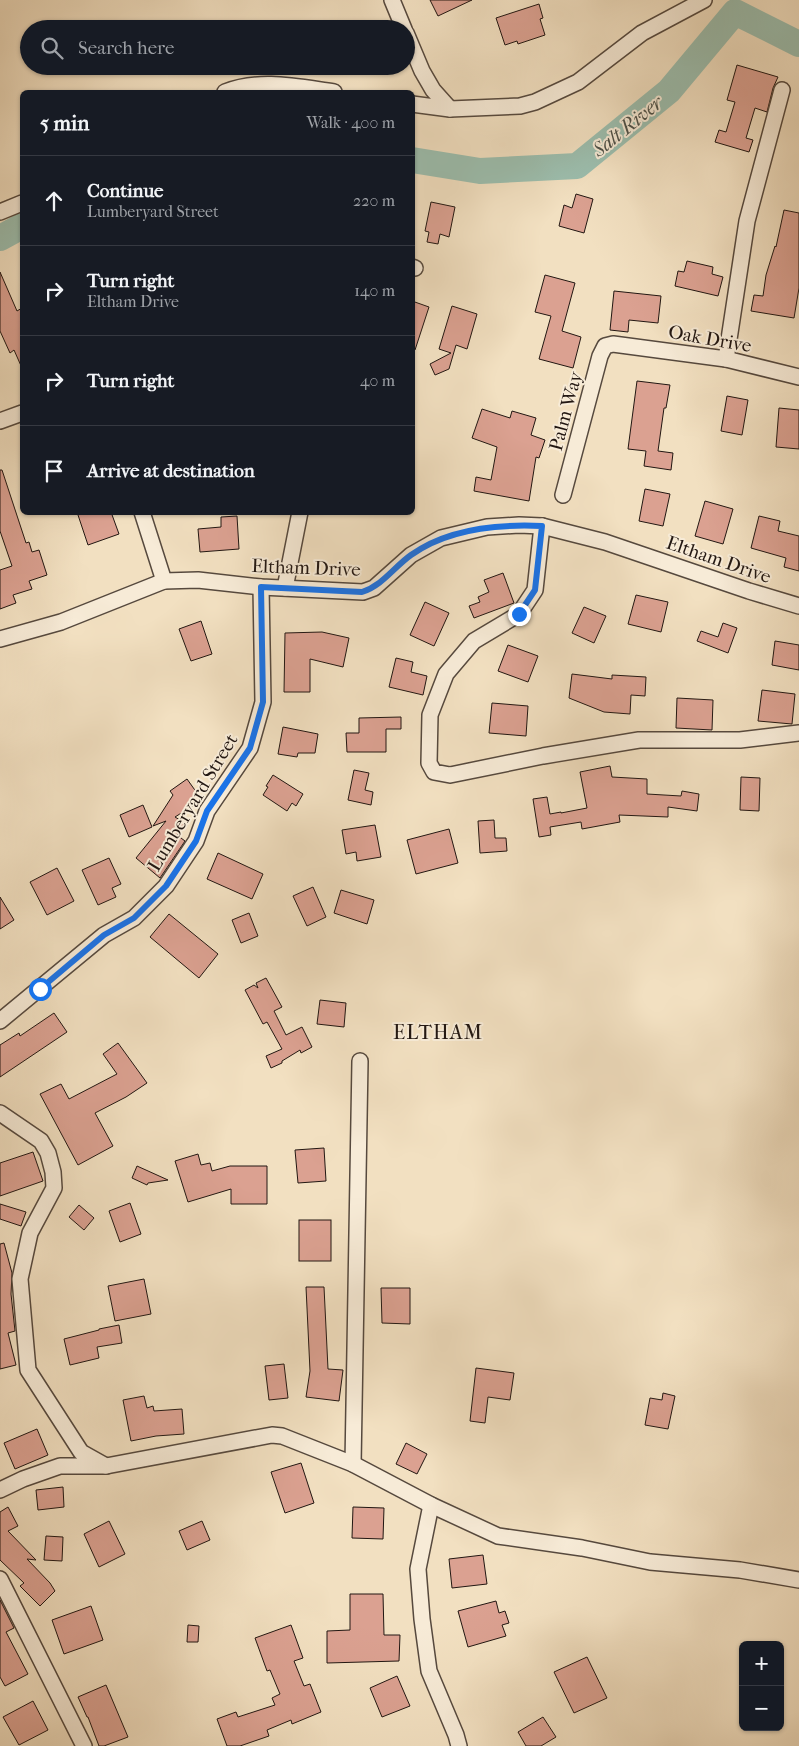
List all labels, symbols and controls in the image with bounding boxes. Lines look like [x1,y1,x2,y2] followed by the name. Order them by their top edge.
[20,20,415,75] search box
[38,34,66,62] icon: search
[78,37,174,59] text: Search here
[587,90,669,162] water label: Salt River
[40,111,89,135] text: 5 min
[306,113,395,132] text: Walk · 400 m
[87,180,163,202] text: Continue
[40,187,68,215] icon: ahead
[353,191,395,210] text: 220 m
[87,202,219,221] text: Lumberyard Street
[87,270,174,292] text: Turn right
[40,277,68,305] icon: right
[354,281,395,300] text: 140 m
[87,292,179,311] text: Eltham Drive
[667,321,753,357] street label: Oak Drive
[40,367,68,395] icon: right
[545,368,587,453] street label: Palm Way
[87,370,174,392] text: Turn right
[360,371,395,390] text: 40 m
[40,457,68,485] icon: arrive
[87,460,255,482] text: Arrive at destination
[663,532,774,588] street label: Eltham Drive
[251,555,361,581] street label: Eltham Drive
[508,603,531,626] route end
[143,730,243,875] street label: Lumberyard Street
[29,978,52,1001] route start
[393,1021,483,1044] district label: ELTHAM
[739,1641,784,1731] map controls
[739,1641,784,1686] button: +
[739,1686,784,1731] button: −

